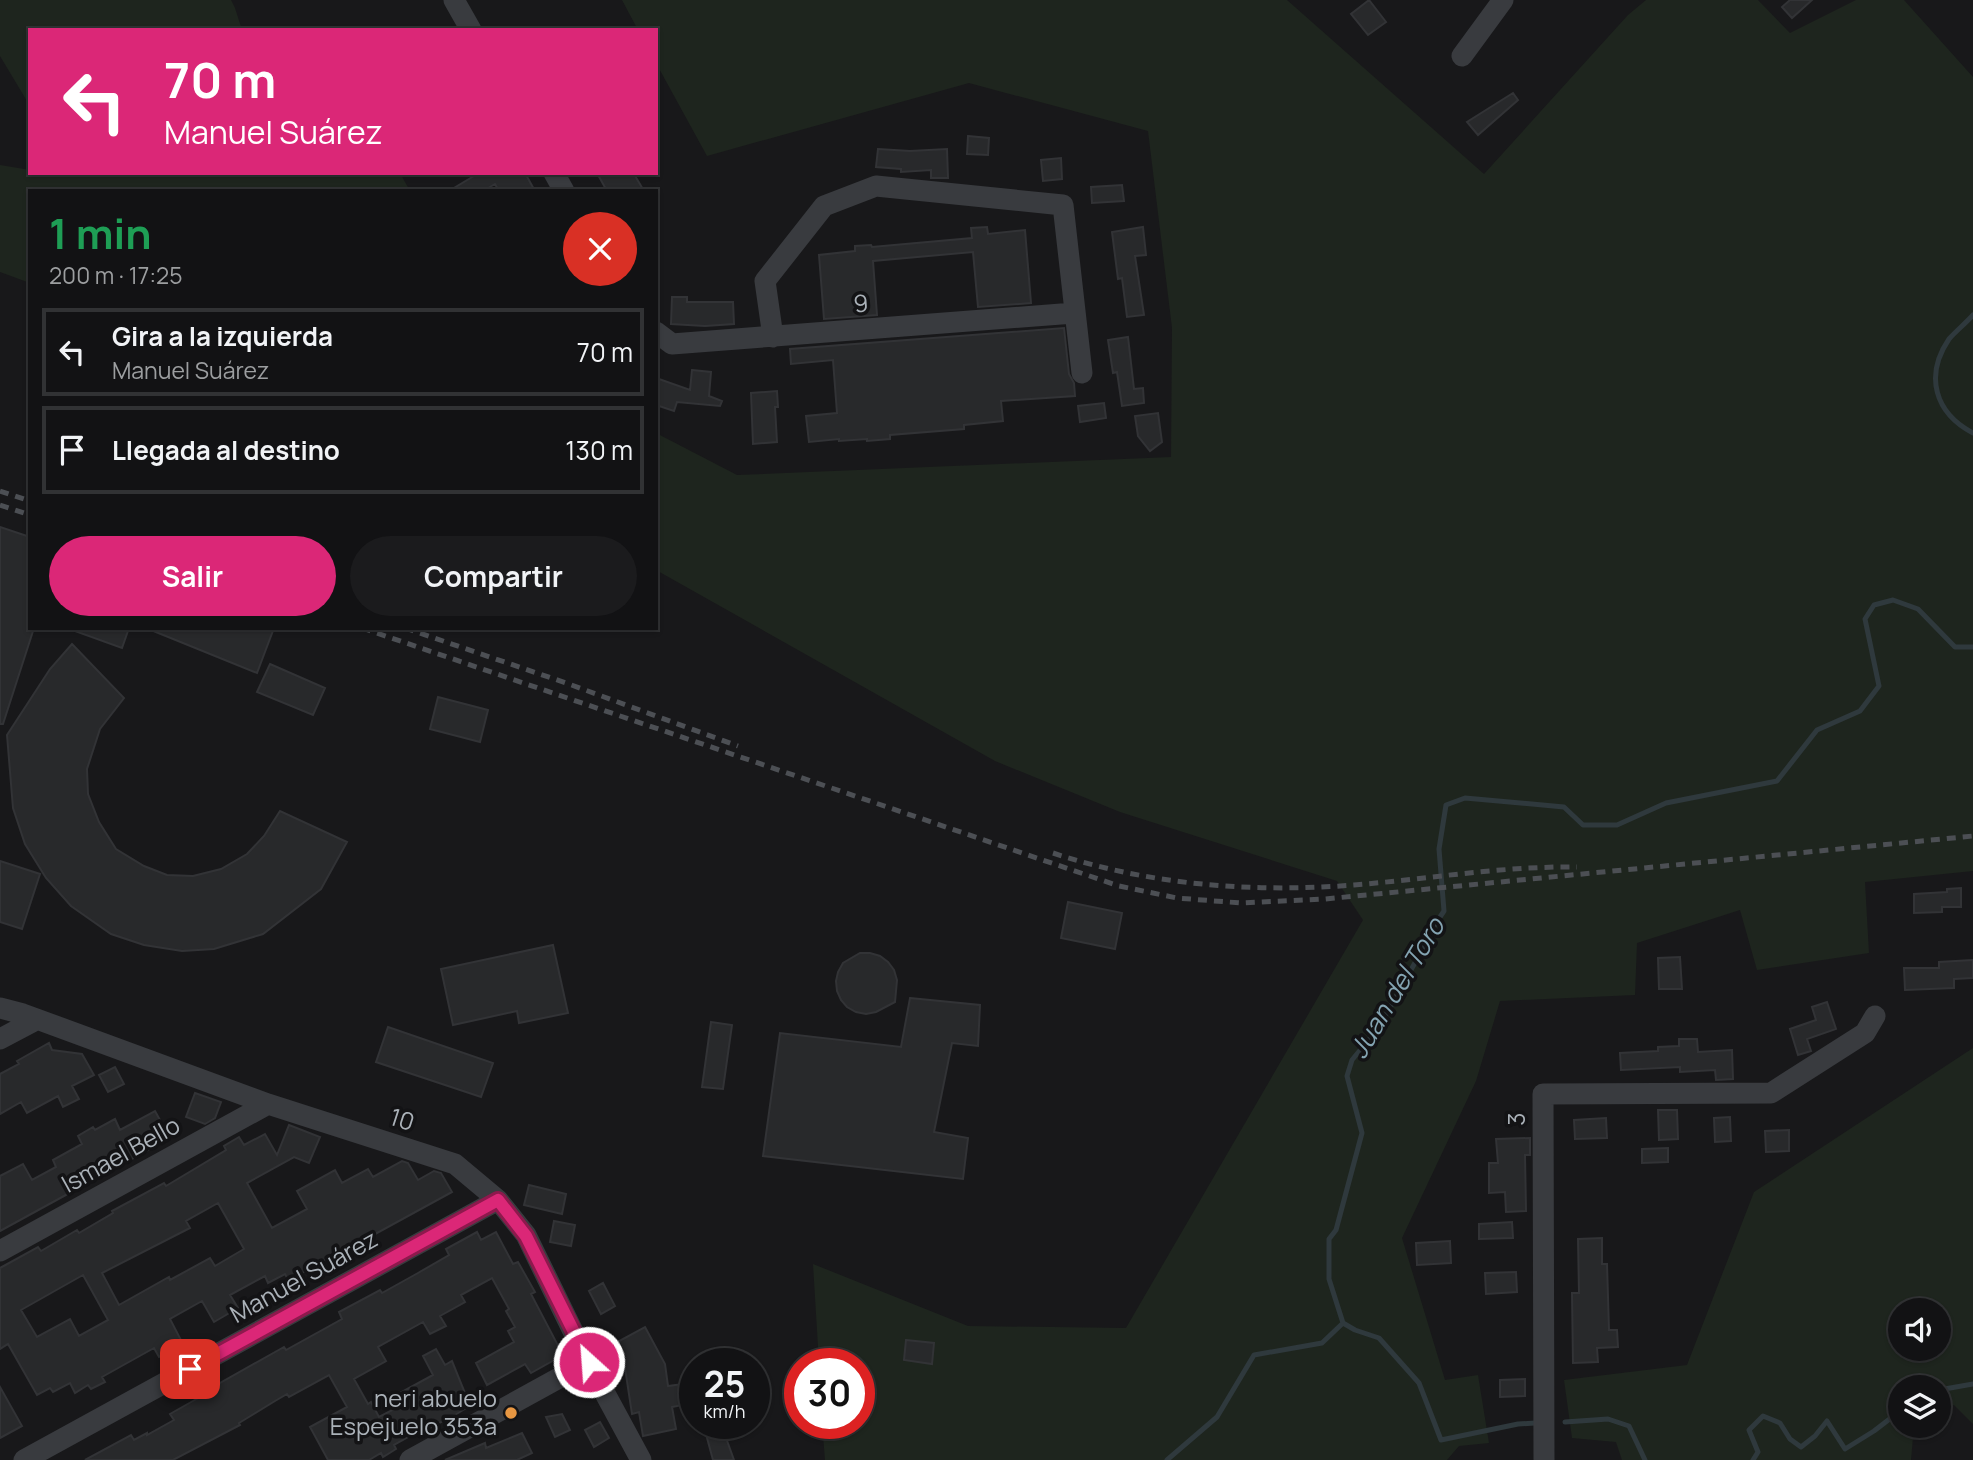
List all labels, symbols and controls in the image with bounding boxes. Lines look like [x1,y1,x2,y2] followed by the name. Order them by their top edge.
[164,46,276,113] text: 70 m
[49,56,140,147] icon: left
[164,110,383,154] text: Manuel Suárez
[49,204,152,262] text: 1 min
[563,212,637,286] button: close
[49,259,182,291] text: 200 m · 17:25
[852,286,869,319] street label: 9
[112,318,333,354] text: Gira a la izquierda
[53,333,91,371] icon: left
[577,334,633,370] text: 70 m
[112,354,269,386] text: Manuel Suárez
[53,431,91,469] icon: arrive
[112,432,340,468] text: Llegada al destino
[565,432,633,468] text: 130 m
[49,536,336,616] button: Salir
[350,536,637,616] button: Compartir
[1340,909,1453,1064] water label: Juan del Toro
[386,1099,419,1138] street label: 10
[55,1108,185,1200] street label: Ismael Bello
[1499,1112,1532,1126] street label: 3
[224,1222,383,1330] street label: Manuel Suárez
[1888,1298,1951,1438] map controls
[1888,1298,1951,1361] button: sound
[552,1325,626,1399] position arrow
[160,1339,220,1399] pin
[784,1348,875,1439] speed limit sign: 30
[171,1350,209,1388] icon: arrive
[704,1360,745,1408] text: 25
[1888,1375,1951,1438] button: layers
[330,1381,497,1442] place label: neri abuelo Espejuelo 353a
[704,1399,745,1423] text: km/h
[503,1405,519,1421] marker: neri abuelo Espejuelo 353a

